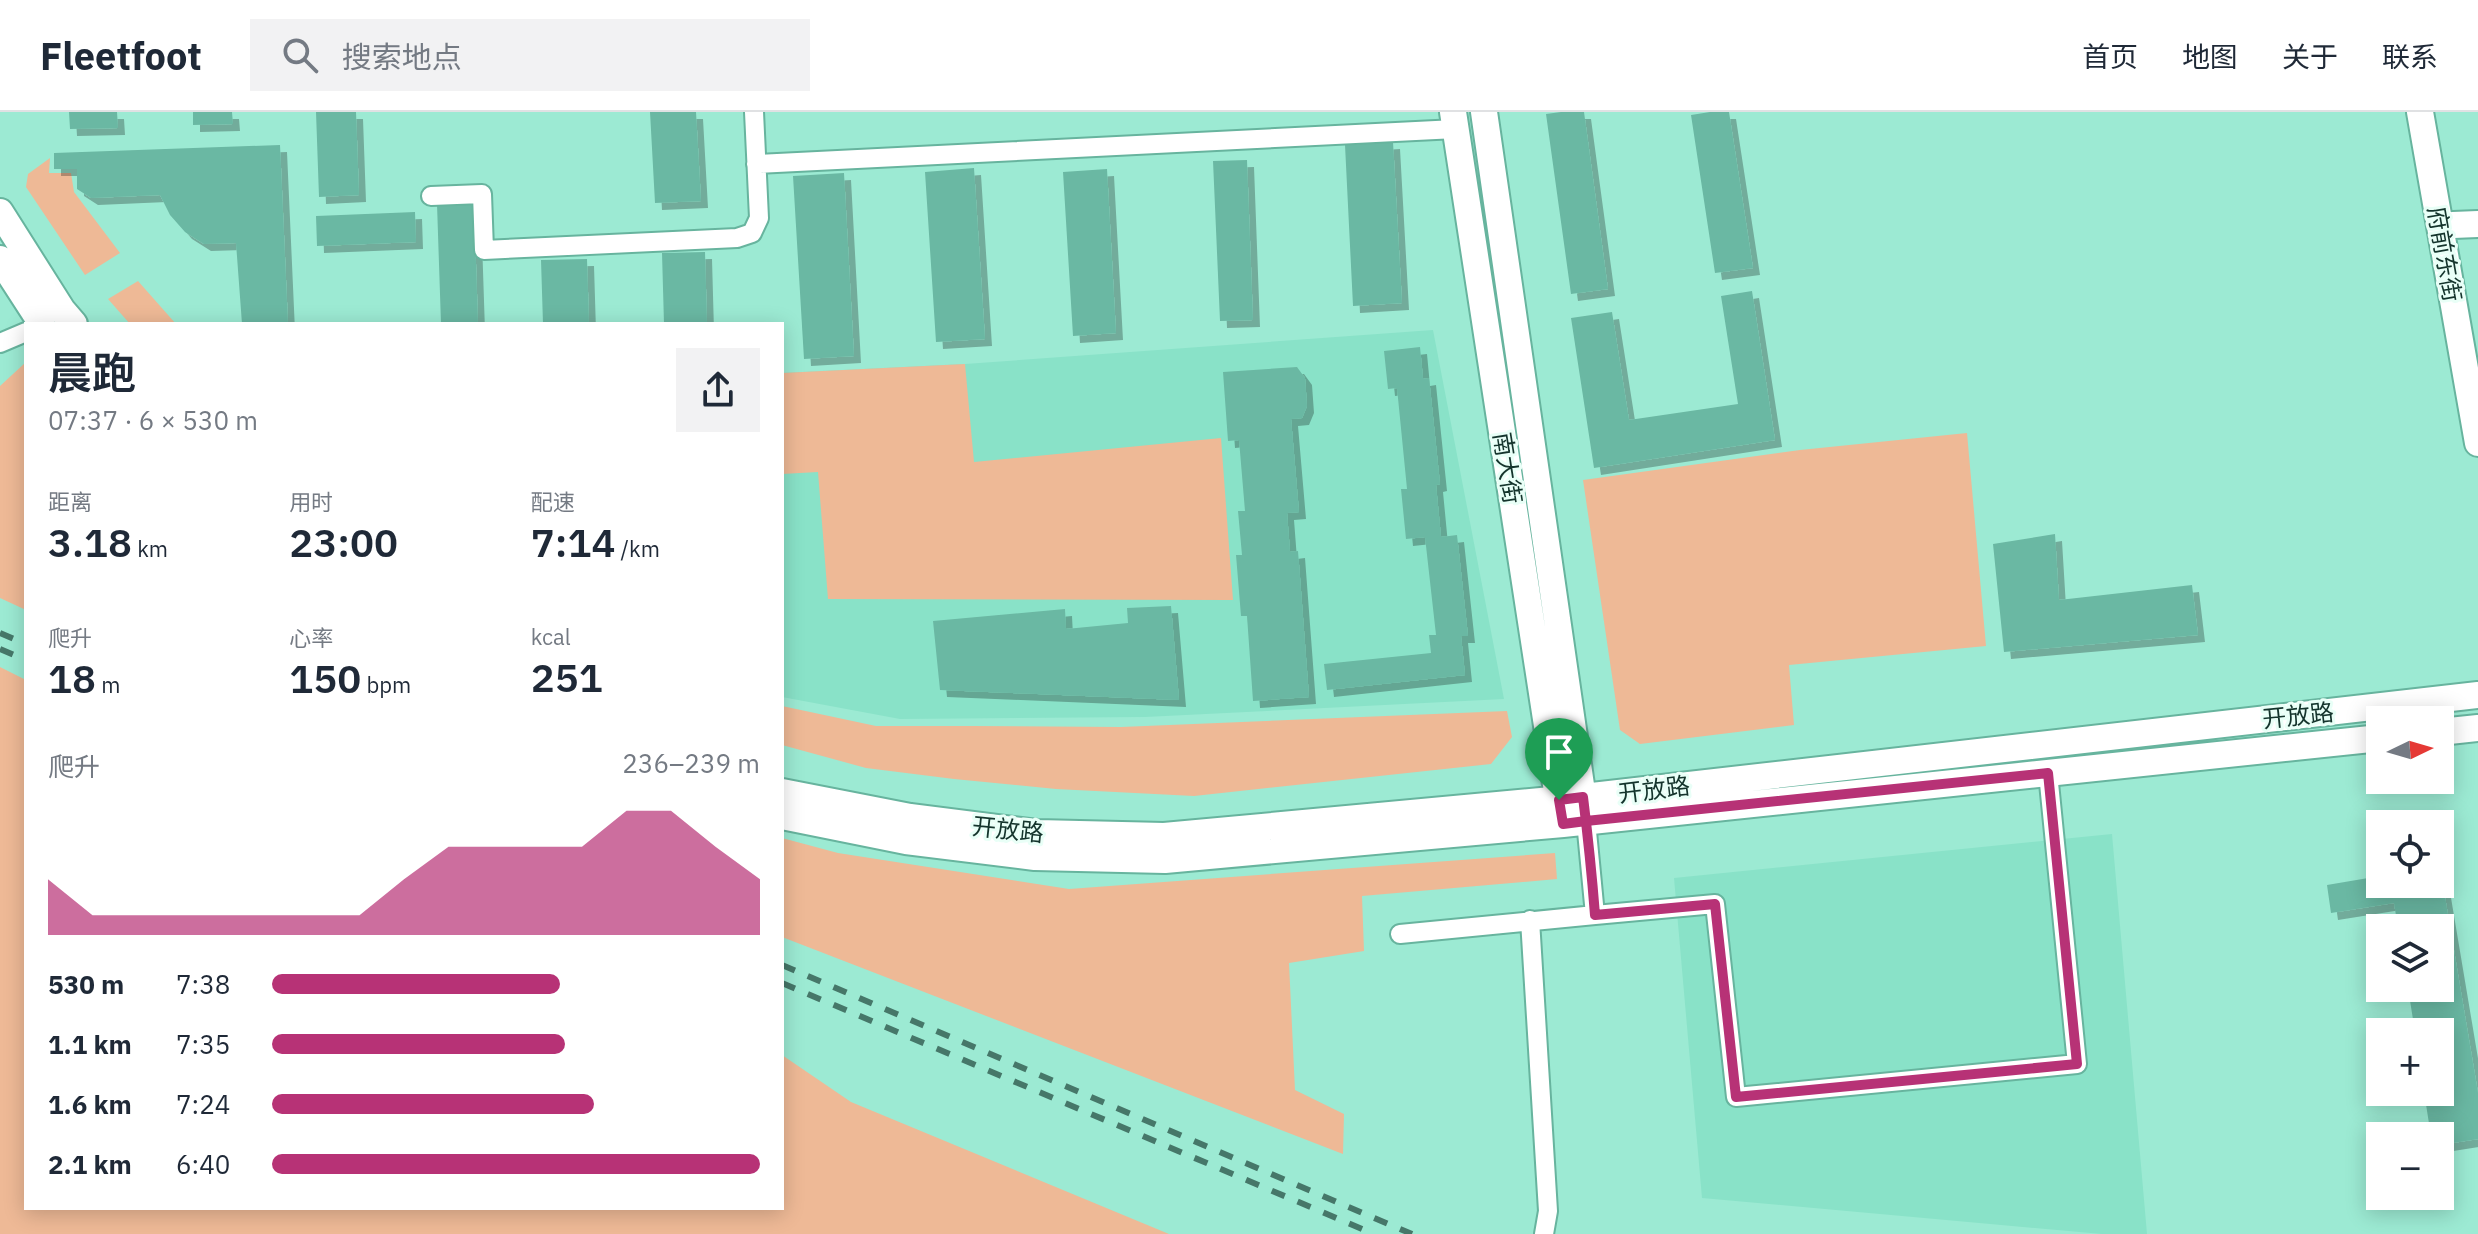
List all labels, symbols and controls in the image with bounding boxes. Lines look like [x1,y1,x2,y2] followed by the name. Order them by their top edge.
[250,19,810,91] search box
[40,31,202,80] text: Fleetfoot
[278,33,322,77] icon: search
[342,37,462,76] text: 搜索地点
[2082,38,2138,75] text: 首页
[2182,38,2238,75] text: 地图
[2282,38,2338,75] text: 关于
[2382,38,2438,75] text: 联系
[2421,204,2469,304] street label: 府前东街
[48,344,136,401] text: 晨跑
[676,348,760,432] button: share
[48,403,258,437] text: 07:37 · 6 × 530 m
[1487,430,1529,506] street label: 南大街
[48,487,92,516] text: 距离
[289,487,333,516] text: 用时
[531,487,575,516] text: 配速
[48,516,132,568] text: 3.18
[289,516,398,568] text: 23:00
[531,516,615,568] text: 7:14
[132,534,168,563] text: km
[615,534,660,563] text: /km
[531,622,571,651] text: kcal
[48,623,92,652] text: 爬升
[289,623,333,652] text: 心率
[531,651,603,703] text: 251
[48,652,96,704] text: 18
[289,652,361,704] text: 150
[96,670,120,699] text: m
[361,670,411,699] text: bpm
[2261,695,2335,735] street label: 开放路
[2366,706,2454,794] north arrow
[2366,706,2454,1210] map controls
[1525,718,1593,800] pin
[1537,730,1581,774] icon: arrive
[622,746,760,780] text: 236–239 m
[48,749,100,783] text: 爬升
[1616,769,1692,809] street label: 开放路
[971,809,1045,849] street label: 开放路
[2366,810,2454,898] button: locate
[2366,914,2454,1002] button: layers
[48,967,124,1001] text: 530 m
[176,967,230,1001] text: 7:38
[2366,1018,2454,1106] button: +
[48,1027,132,1061] text: 1.1 km
[176,1027,230,1061] text: 7:35
[48,1087,132,1121] text: 1.6 km
[176,1087,230,1121] text: 7:24
[2366,1122,2454,1210] button: −
[48,1147,132,1181] text: 2.1 km
[176,1147,230,1181] text: 6:40

